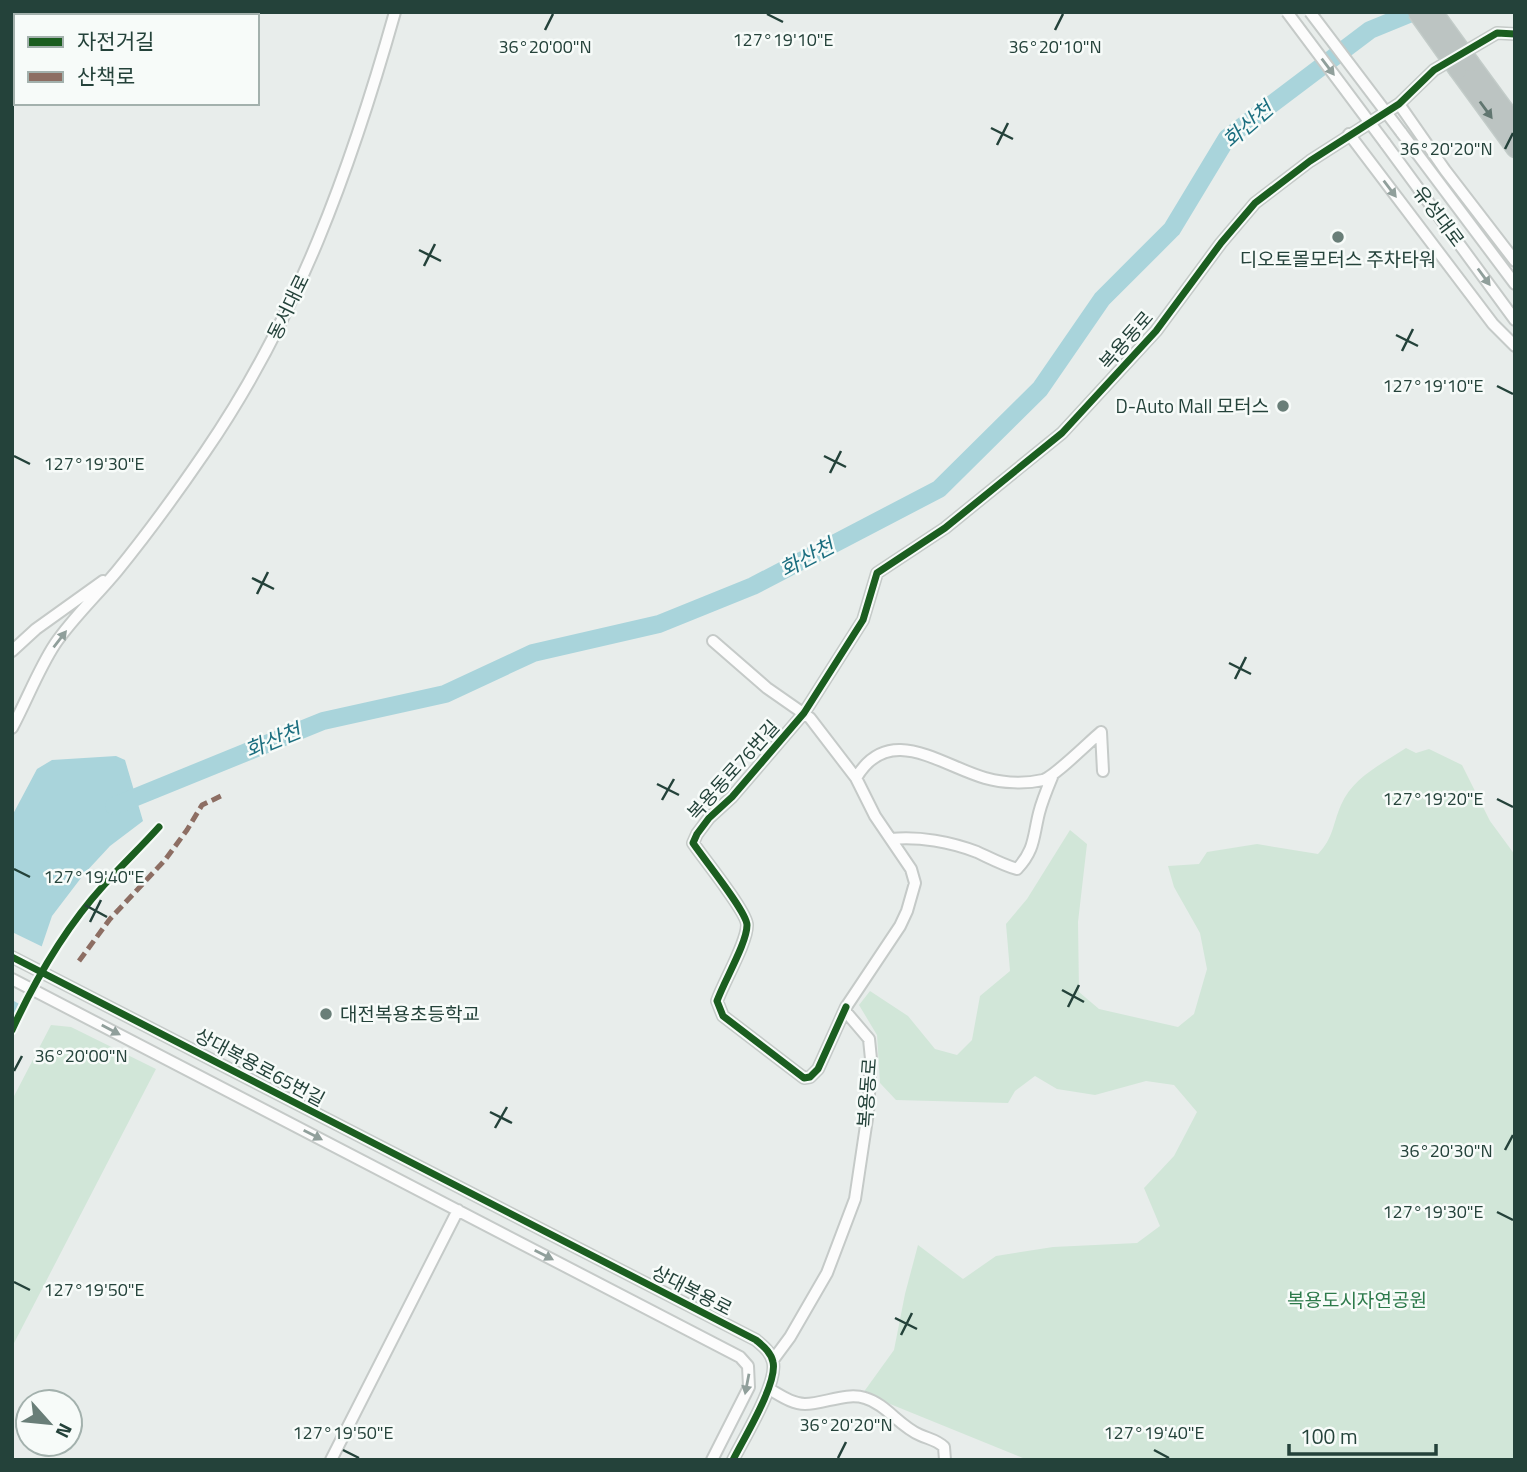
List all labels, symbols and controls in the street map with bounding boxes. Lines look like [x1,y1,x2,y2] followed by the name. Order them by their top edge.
[14,14,259,105] legend
[77,25,154,57] text: 자전거길
[732,26,834,53] text: 127°19'10"E
[498,33,592,60] text: 36°20'00"N
[1008,33,1102,60] text: 36°20'10"N
[1321,58,1335,76] one-way arrow
[77,60,135,92] text: 산책로
[1215,91,1282,155] water label: 화산천
[1479,101,1493,119] one-way arrow
[1399,135,1493,162] text: 36°20'20"N
[1383,179,1398,197] one-way arrow
[1407,179,1472,252] street label: 유성대로
[1330,229,1346,245] marker: 디오토몰모터스 주차타워
[1240,244,1436,273] place label: 디오토몰모터스 주차타워
[1476,268,1490,286] one-way arrow
[259,269,316,345] street label: 동서대로
[1092,304,1160,376] street label: 복용동로
[1382,372,1484,399] text: 127°19'10"E
[1115,391,1269,420] place label: D-Auto Mall 모터스
[1275,398,1291,414] marker: D-Auto Mall 모터스
[43,450,145,477] text: 127°19'30"E
[773,528,842,585] water label: 화산천
[53,630,68,648] one-way arrow
[240,713,308,766] water label: 화산천
[680,713,786,826] street label: 복용동로76번길
[1382,785,1484,812] text: 127°19'20"E
[43,863,145,890] text: 127°19'40"E
[340,999,480,1028] place label: 대전복용초등학교
[318,1006,334,1022] marker: 대전복용초등학교
[190,1020,330,1113] street label: 상대복용로65번길
[101,1025,121,1036] one-way arrow
[34,1042,128,1069] text: 36°20'00"N
[850,1057,883,1129] street label: 복용동로
[303,1129,323,1141] one-way arrow
[1399,1137,1493,1164] text: 36°20'30"N
[1382,1198,1484,1225] text: 127°19'30"E
[534,1248,554,1260] one-way arrow
[647,1257,738,1322] street label: 상대복용로
[43,1276,145,1303] text: 127°19'50"E
[1287,1285,1427,1314] park label: 복용도시자연공원
[741,1373,752,1395] one-way arrow
[14,1388,84,1458] north arrow
[799,1411,893,1438] text: 36°20'20"N
[1289,1412,1436,1456] scale bar
[49,1418,81,1443] text: N
[292,1419,394,1446] text: 127°19'50"E
[1103,1419,1205,1446] text: 127°19'40"E
[1300,1420,1357,1452] text: 100 m

